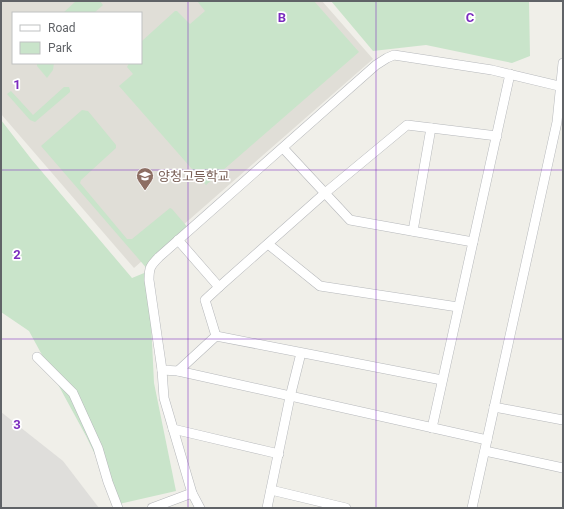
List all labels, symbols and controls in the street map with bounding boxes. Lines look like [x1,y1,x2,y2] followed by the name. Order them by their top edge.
[278,10,286,25] text: B
[466,10,475,25] text: C
[12,12,142,64] legend
[48,21,76,35] text: Road
[48,41,73,55] text: Park
[13,77,21,92] text: 1
[135,166,155,191] school or university icon: 양청고등학교
[158,169,230,184] place label: 양청고등학교
[13,247,21,262] text: 2
[13,417,21,432] text: 3

